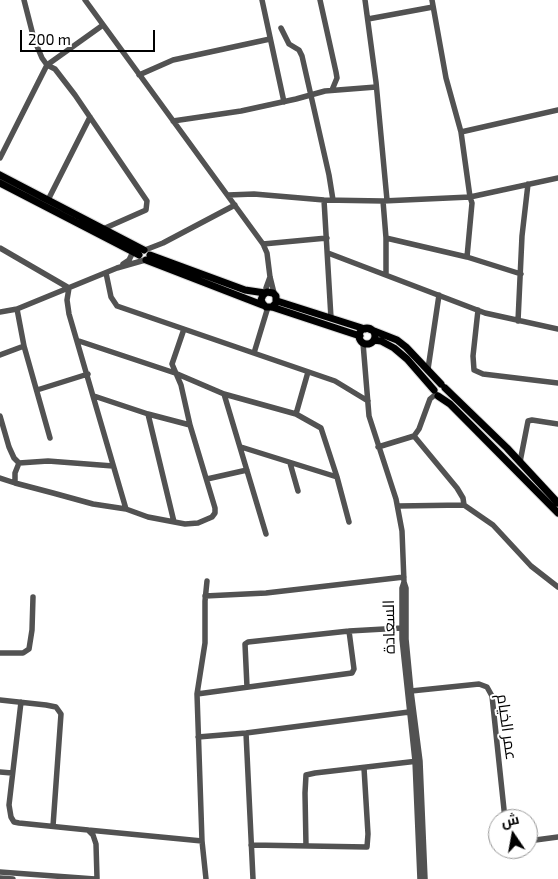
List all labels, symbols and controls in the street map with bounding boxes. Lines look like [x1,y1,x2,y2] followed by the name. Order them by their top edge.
[22,20,158,52] scale bar
[28,30,71,48] text: 200 m
[379,600,399,654] street label: السعادة
[493,693,521,761] street label: عمر الخيام
[488,809,538,859] north arrow
[499,810,521,830] text: ش

